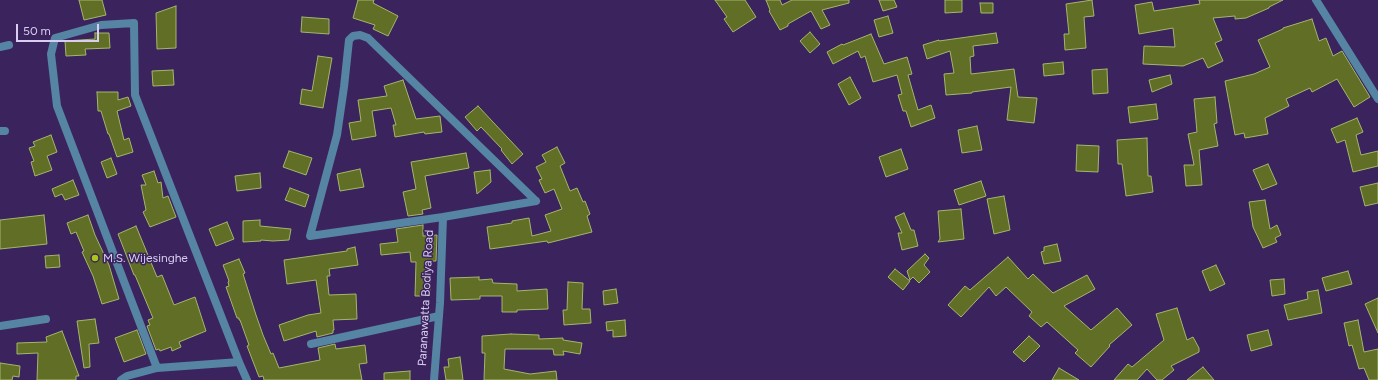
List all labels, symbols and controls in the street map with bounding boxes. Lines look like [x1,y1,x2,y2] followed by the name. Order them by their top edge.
[18,16,101,42] scale bar
[23,24,51,38] text: 50 m
[415,230,437,366] street label: Paranawatta Bodiya Road
[103,251,188,265] place label: M.S. Wijesinghe
[90,253,100,263] marker: M.S. Wijesinghe

